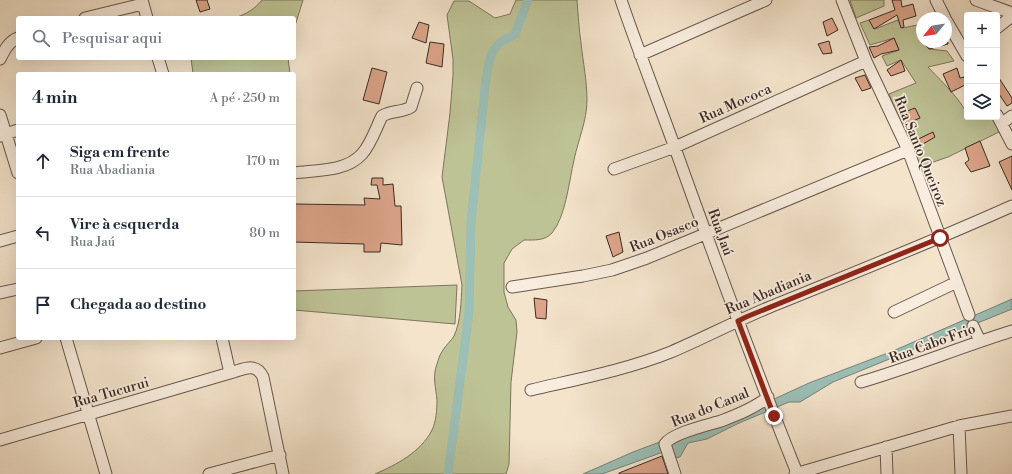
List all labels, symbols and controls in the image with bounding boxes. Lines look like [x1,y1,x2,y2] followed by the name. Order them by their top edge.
[916,12,952,48] north arrow
[964,12,1000,120] map controls
[964,12,1000,48] button: +
[16,16,296,60] search box
[30,27,52,49] icon: search
[62,29,162,48] text: Pesquisar aqui
[964,48,1000,84] button: −
[697,80,775,128] street label: Rua Mococa
[964,84,1000,120] button: layers
[32,87,77,109] text: 4 min
[210,90,280,106] text: A pé · 250 m
[890,93,951,210] street label: Rua Santo Queiroz
[70,143,170,162] text: Siga em frente
[32,150,54,172] icon: ahead
[246,153,280,169] text: 170 m
[70,162,155,178] text: Rua Abadiania
[703,206,737,258] street label: Rua Jaú
[627,213,702,257] street label: Rua Osasco
[70,215,179,234] text: Vire à esquerda
[32,222,54,244] icon: left
[249,225,280,241] text: 80 m
[931,229,949,247] route start
[70,234,115,250] text: Rua Jaú
[723,266,815,319] street label: Rua Abadiania
[32,294,54,316] icon: arrive
[70,295,206,314] text: Chegada ao destino
[887,320,978,368] street label: Rua Cabo Frio
[71,373,152,412] street label: Rua Tucurui
[669,384,752,432] street label: Rua do Canal
[765,407,783,425] route end

